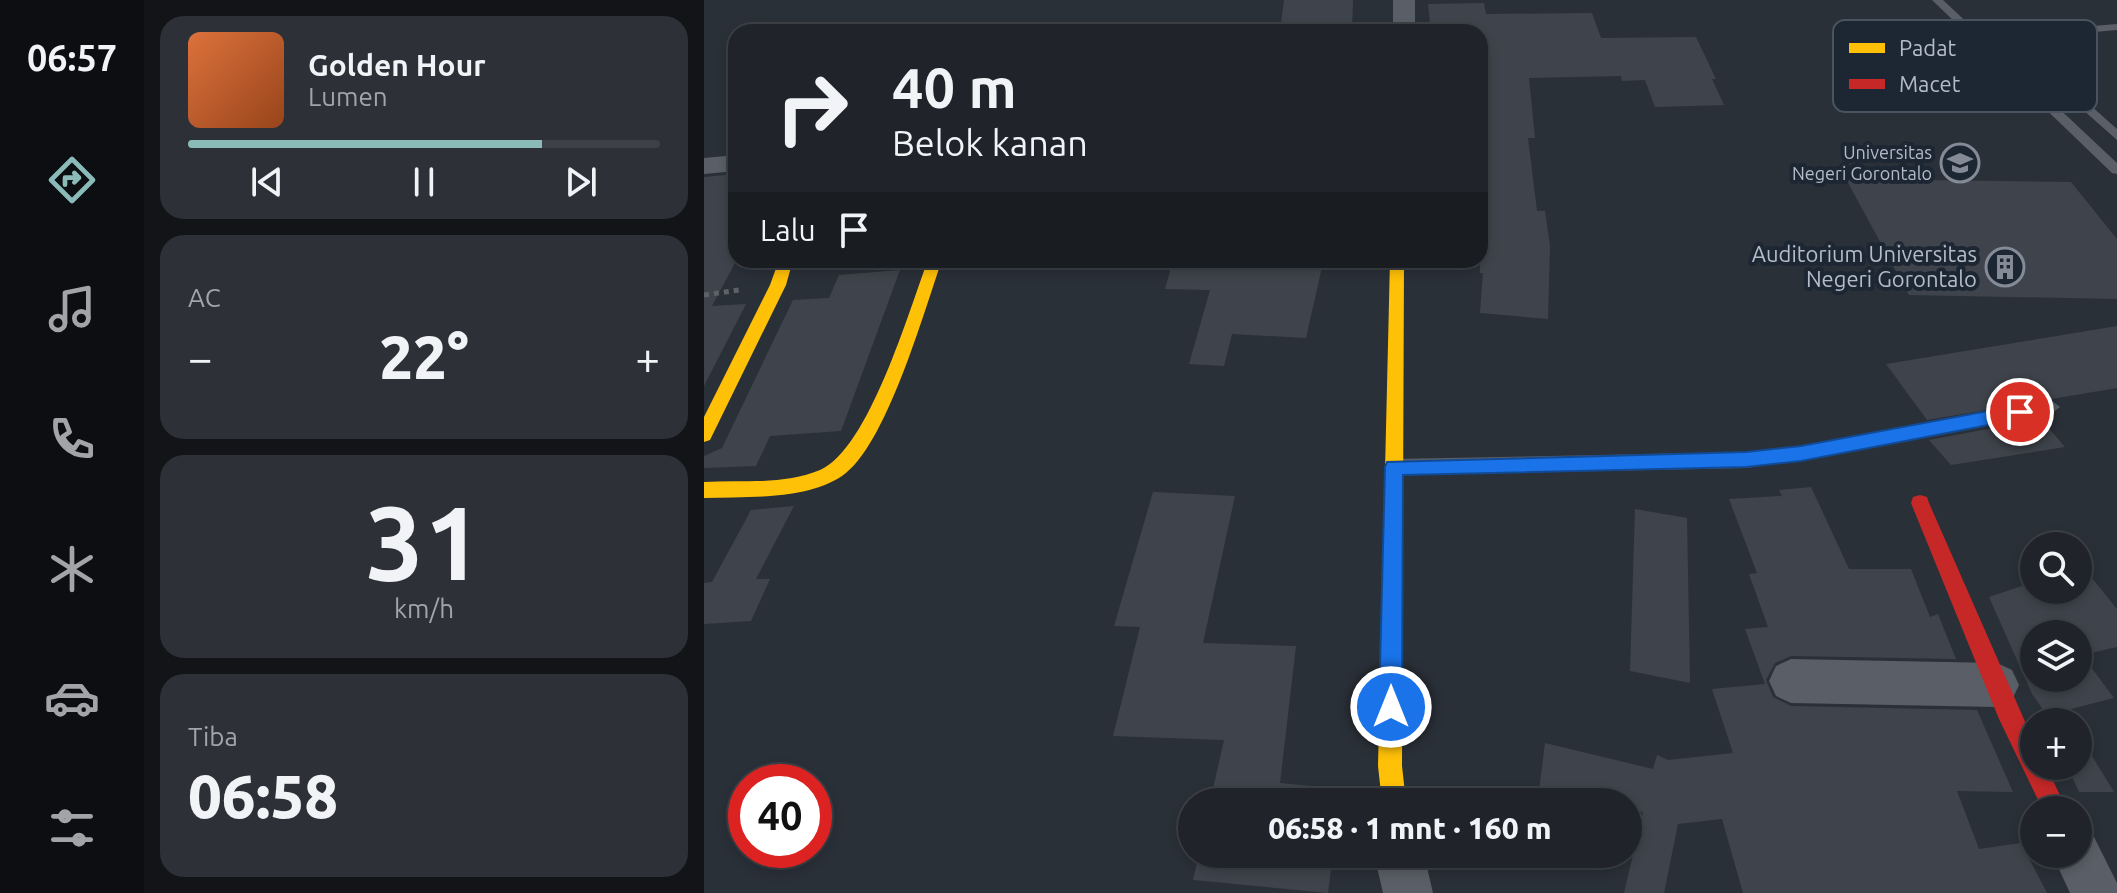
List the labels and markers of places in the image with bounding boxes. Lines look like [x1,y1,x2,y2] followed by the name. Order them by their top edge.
[1792,142,1932,183] place label: Universitas Negeri Gorontalo
[1939,142,1981,184] school or university icon: Universitas Negeri Gorontalo
[1752,241,1977,291] place label: Auditorium Universitas Negeri Gorontalo
[1984,246,2026,288] building icon: Auditorium Universitas Negeri Gorontalo
[1986,378,2054,446] pin

